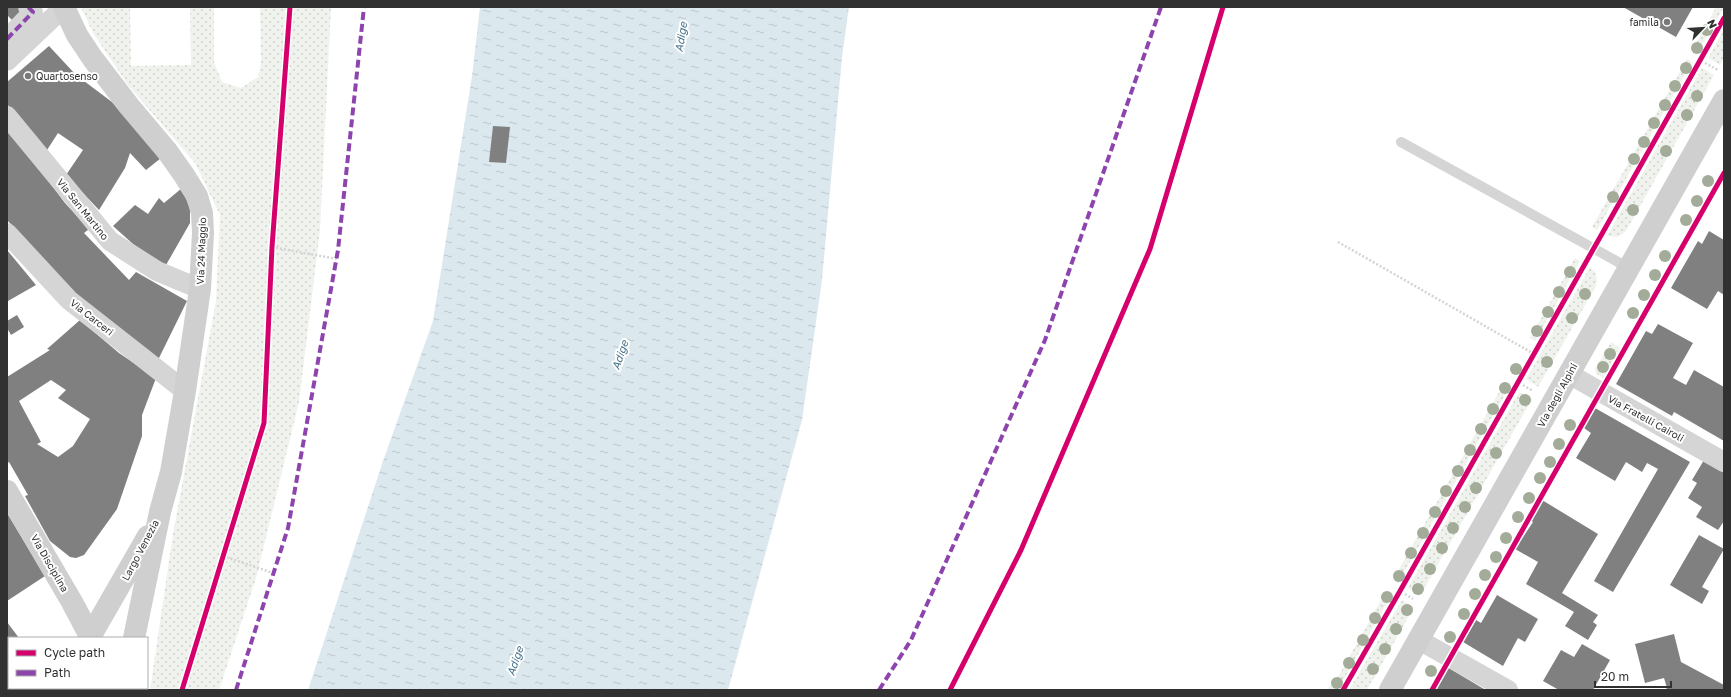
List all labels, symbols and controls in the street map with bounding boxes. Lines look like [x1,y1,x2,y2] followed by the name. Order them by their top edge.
[1683,8,1723,48] north arrow
[1630,16,1659,28] place label: famila
[1662,17,1672,27] marker: famila
[1705,17,1720,30] text: N
[672,19,691,53] water label: Adige
[36,70,98,82] place label: Quartosenso
[23,71,33,81] marker: Quartosenso
[55,176,111,242] street label: Via San Martino
[194,217,208,285] street label: Via 24 Maggio
[68,296,116,338] street label: Via Carceri
[608,337,632,372] water label: Adige
[1534,361,1580,429] street label: Via degli Alpini
[1606,392,1686,444] street label: Via Fratelli Cairoli
[119,518,161,582] street label: Largo Venezia
[29,532,71,594] street label: Via Disciplina
[8,637,148,689] legend
[503,643,527,678] water label: Adige
[44,645,105,660] text: Cycle path
[1595,663,1671,689] scale bar
[44,665,71,680] text: Path
[1601,669,1629,684] text: 20 m

